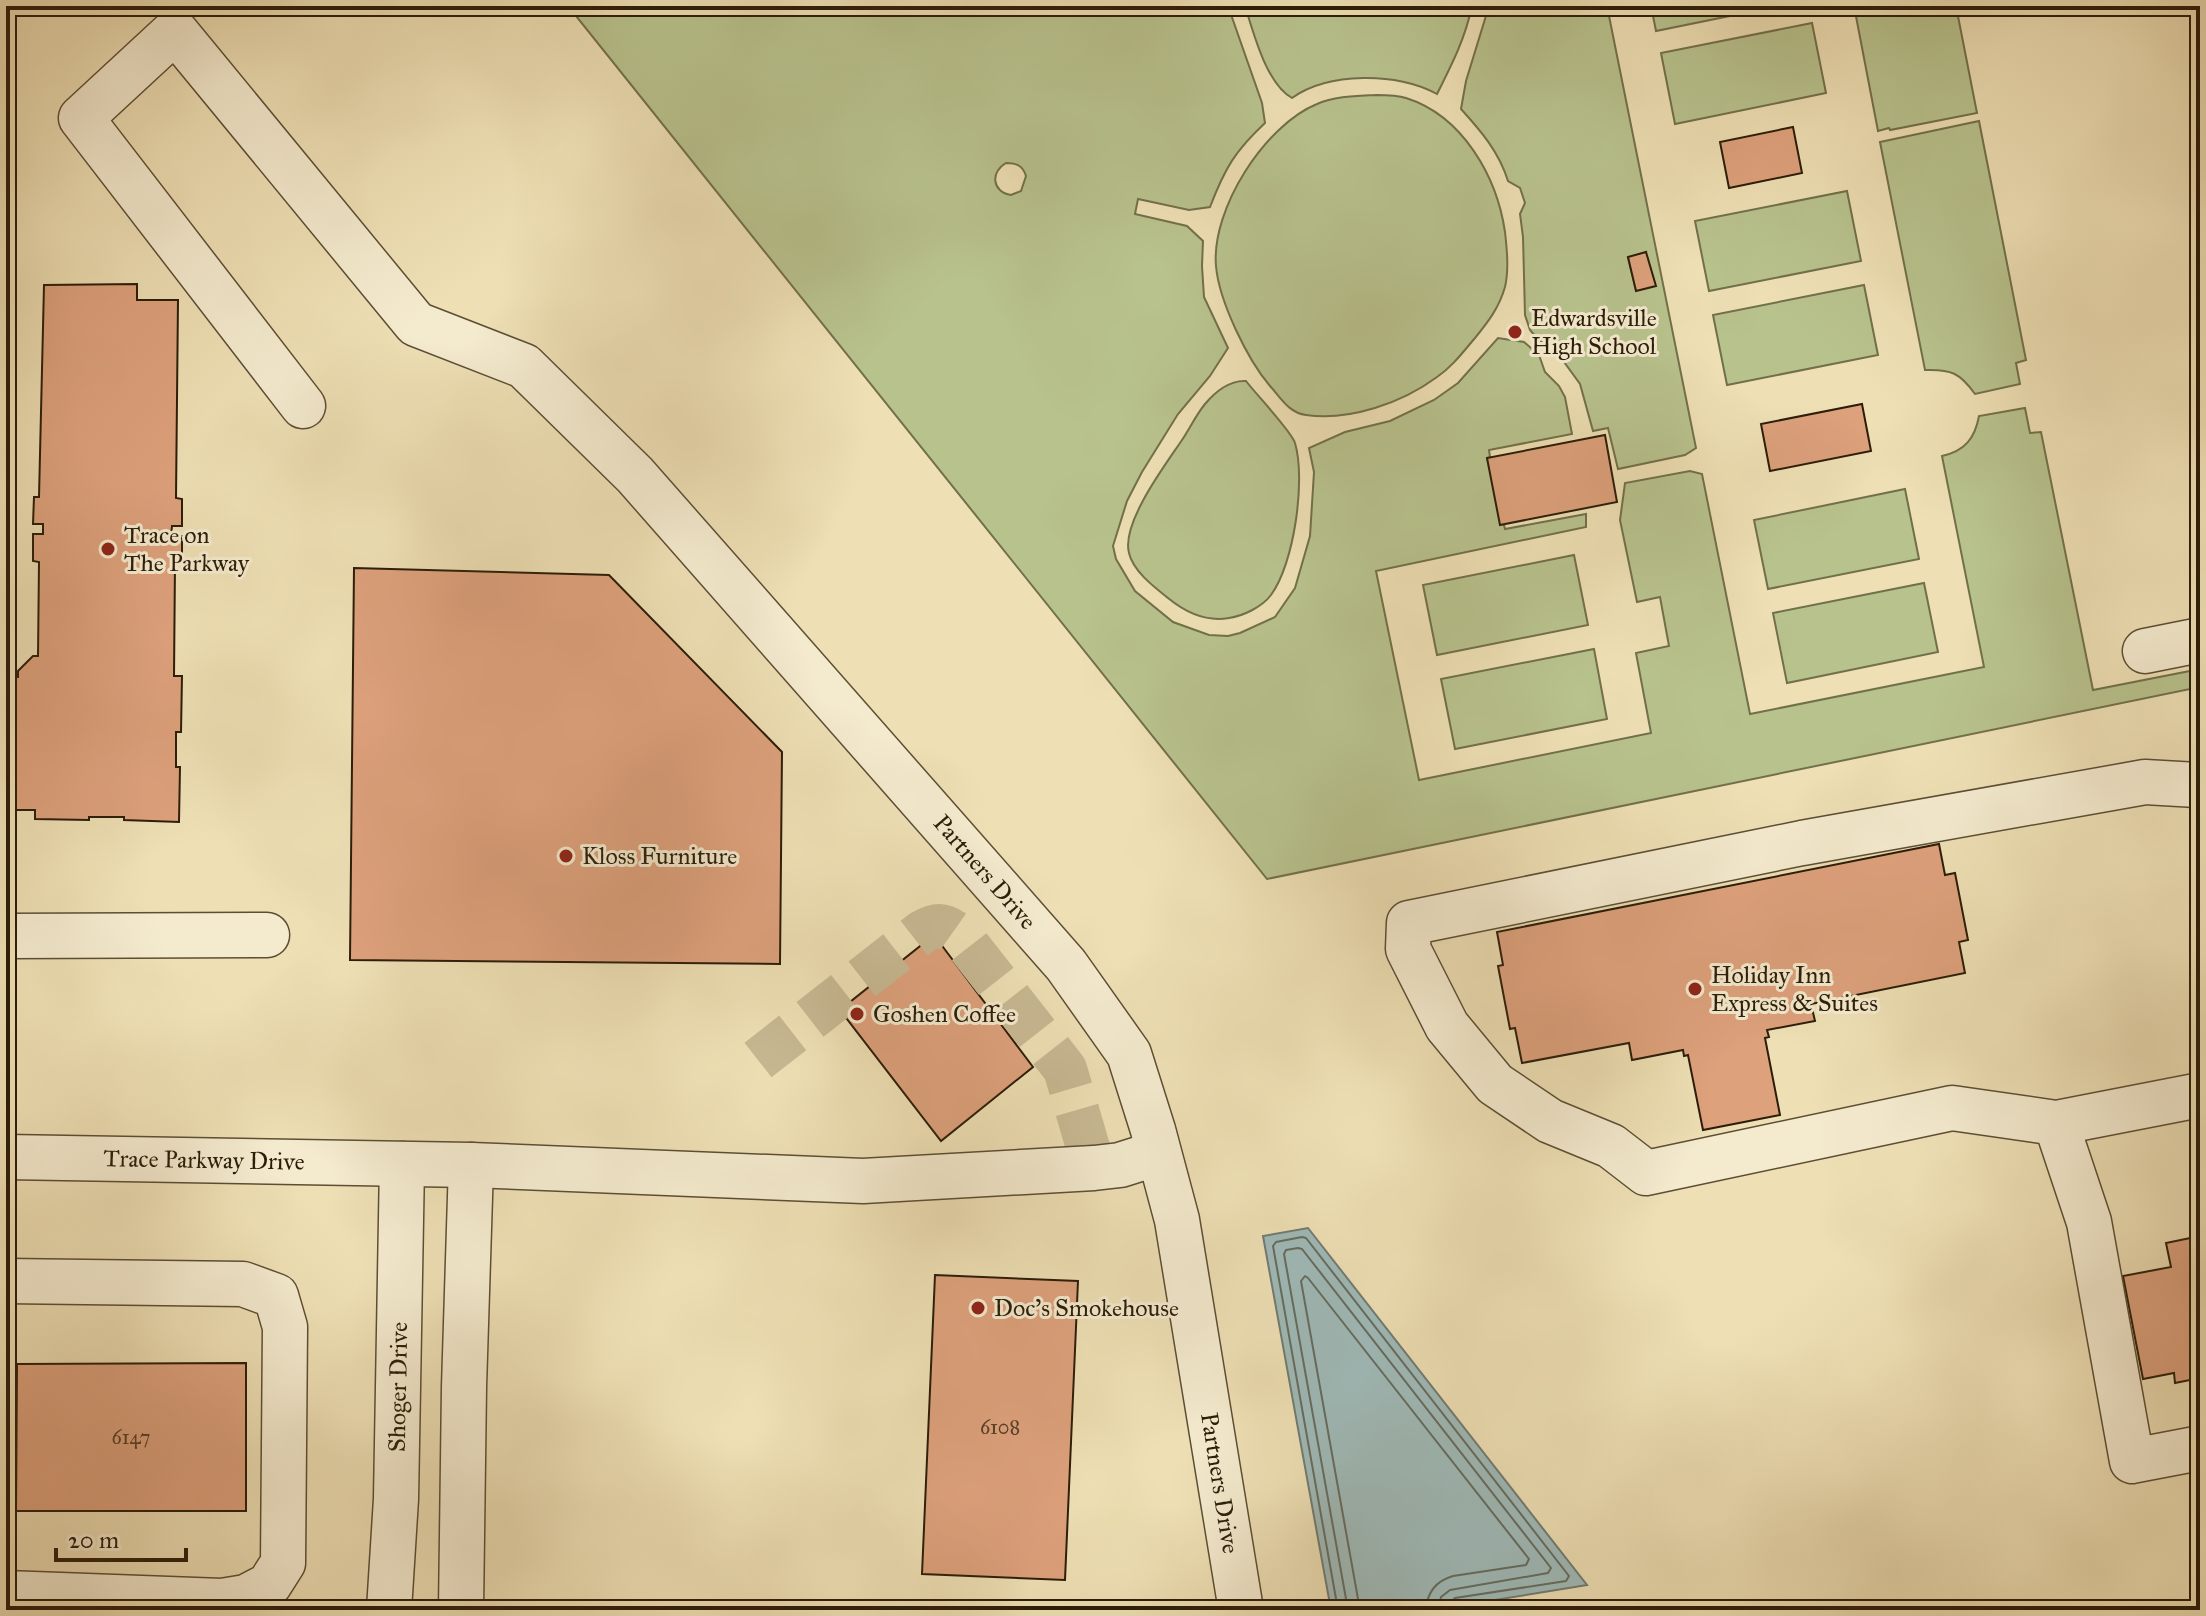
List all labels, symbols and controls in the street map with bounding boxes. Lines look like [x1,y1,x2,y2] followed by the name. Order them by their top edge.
[1531,303,1657,361] place label: Edwardsville High School
[1506,323,1524,341] marker: Edwardsville High School
[124,520,250,578] place label: Trace on The Parkway
[99,540,117,558] marker: Trace on The Parkway
[927,808,1043,936] street label: Partners Drive
[582,841,737,871] place label: Kloss Furniture
[557,847,575,865] marker: Kloss Furniture
[1711,960,1878,1018] place label: Holiday Inn Express & Suites
[1686,980,1704,998] marker: Holiday Inn Express & Suites
[873,999,1016,1029] place label: Goshen Coffee
[848,1005,866,1023] marker: Goshen Coffee
[103,1143,305,1177] street label: Trace Parkway Drive
[994,1293,1179,1323] place label: Doc's Smokehouse
[969,1299,987,1317] marker: Doc's Smokehouse
[382,1322,414,1452] street label: Shoger Drive
[1194,1410,1246,1556] street label: Partners Drive
[980,1415,1020,1439] house number: 6108
[112,1425,150,1449] house number: 6147
[56,1512,186,1562] scale bar
[68,1525,119,1555] text: 20 m

